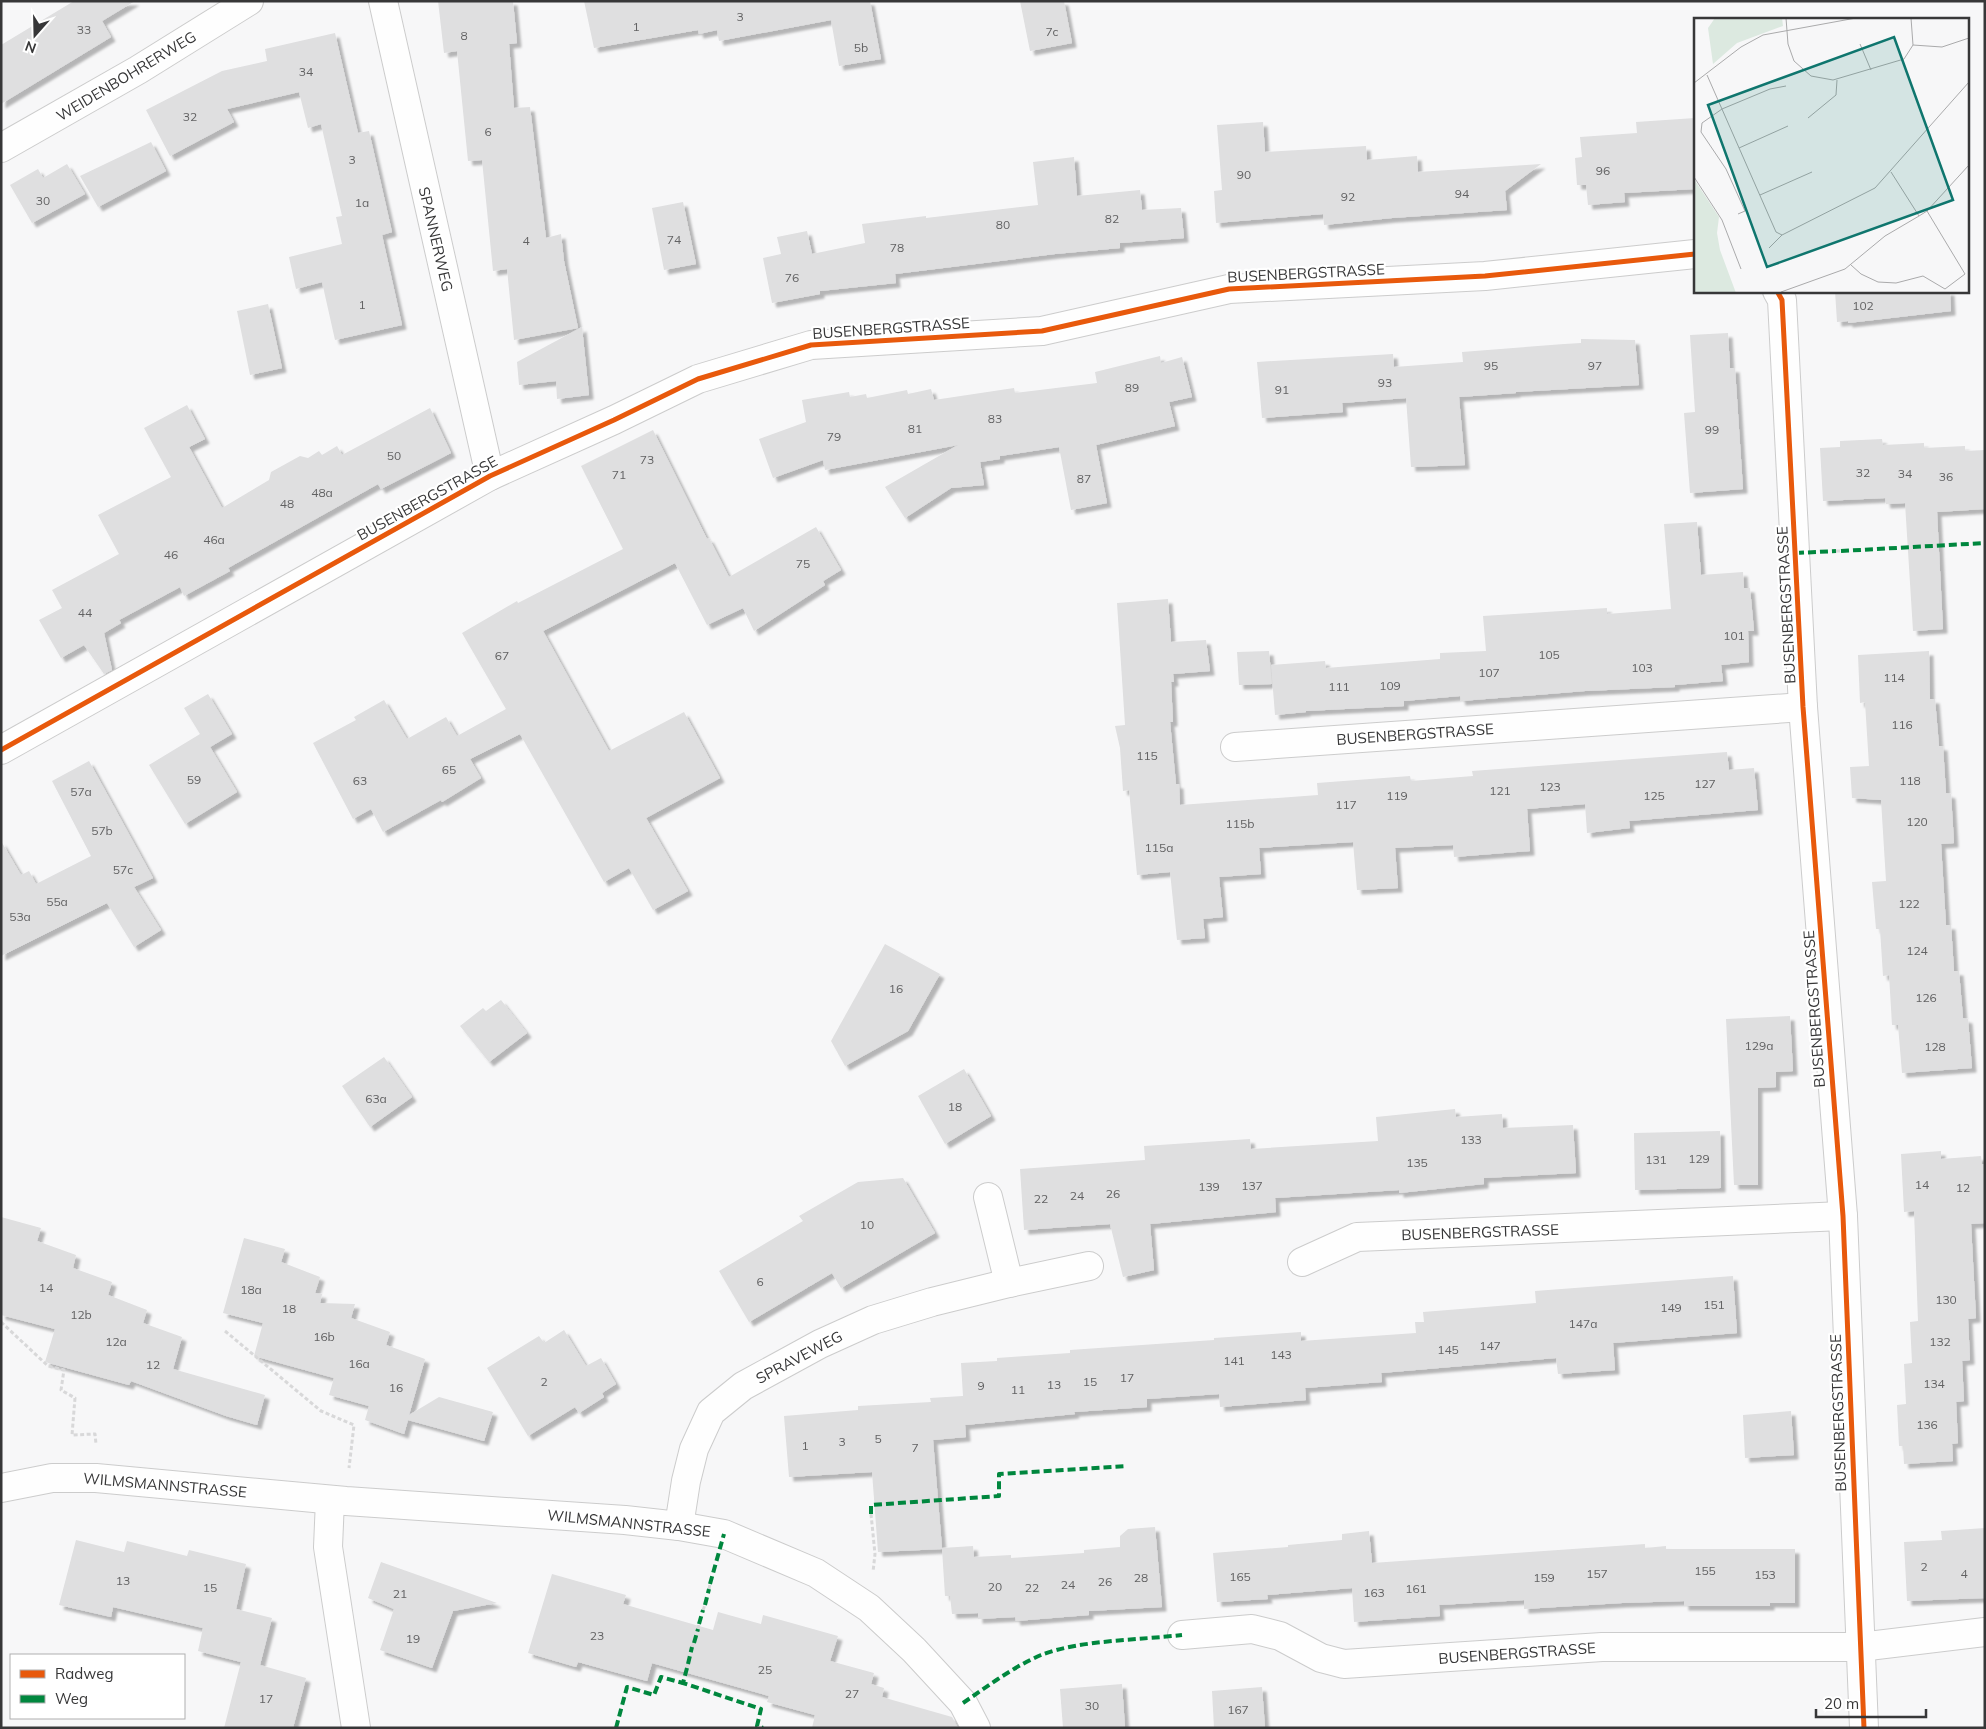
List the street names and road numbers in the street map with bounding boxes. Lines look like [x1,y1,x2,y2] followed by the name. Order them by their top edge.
[53,27,199,125] street label: WEIDENBOHRERWEG
[415,185,457,293] street label: SPANNERWEG
[1227,259,1385,287] street label: BUSENBERGSTRASSE
[812,313,970,343] street label: BUSENBERGSTRASSE
[353,451,501,545] street label: BUSENBERGSTRASSE
[1772,526,1800,684] street label: BUSENBERGSTRASSE
[1336,719,1494,749] street label: BUSENBERGSTRASSE
[1799,930,1829,1088] street label: BUSENBERGSTRASSE
[1401,1220,1559,1244] street label: BUSENBERGSTRASSE
[753,1326,845,1388] street label: SPRAVEWEG
[1826,1334,1850,1492] street label: BUSENBERGSTRASSE
[82,1468,248,1502] street label: WILMSMANNSTRASSE
[546,1505,712,1541] street label: WILMSMANNSTRASSE
[1438,1638,1596,1668] street label: BUSENBERGSTRASSE

